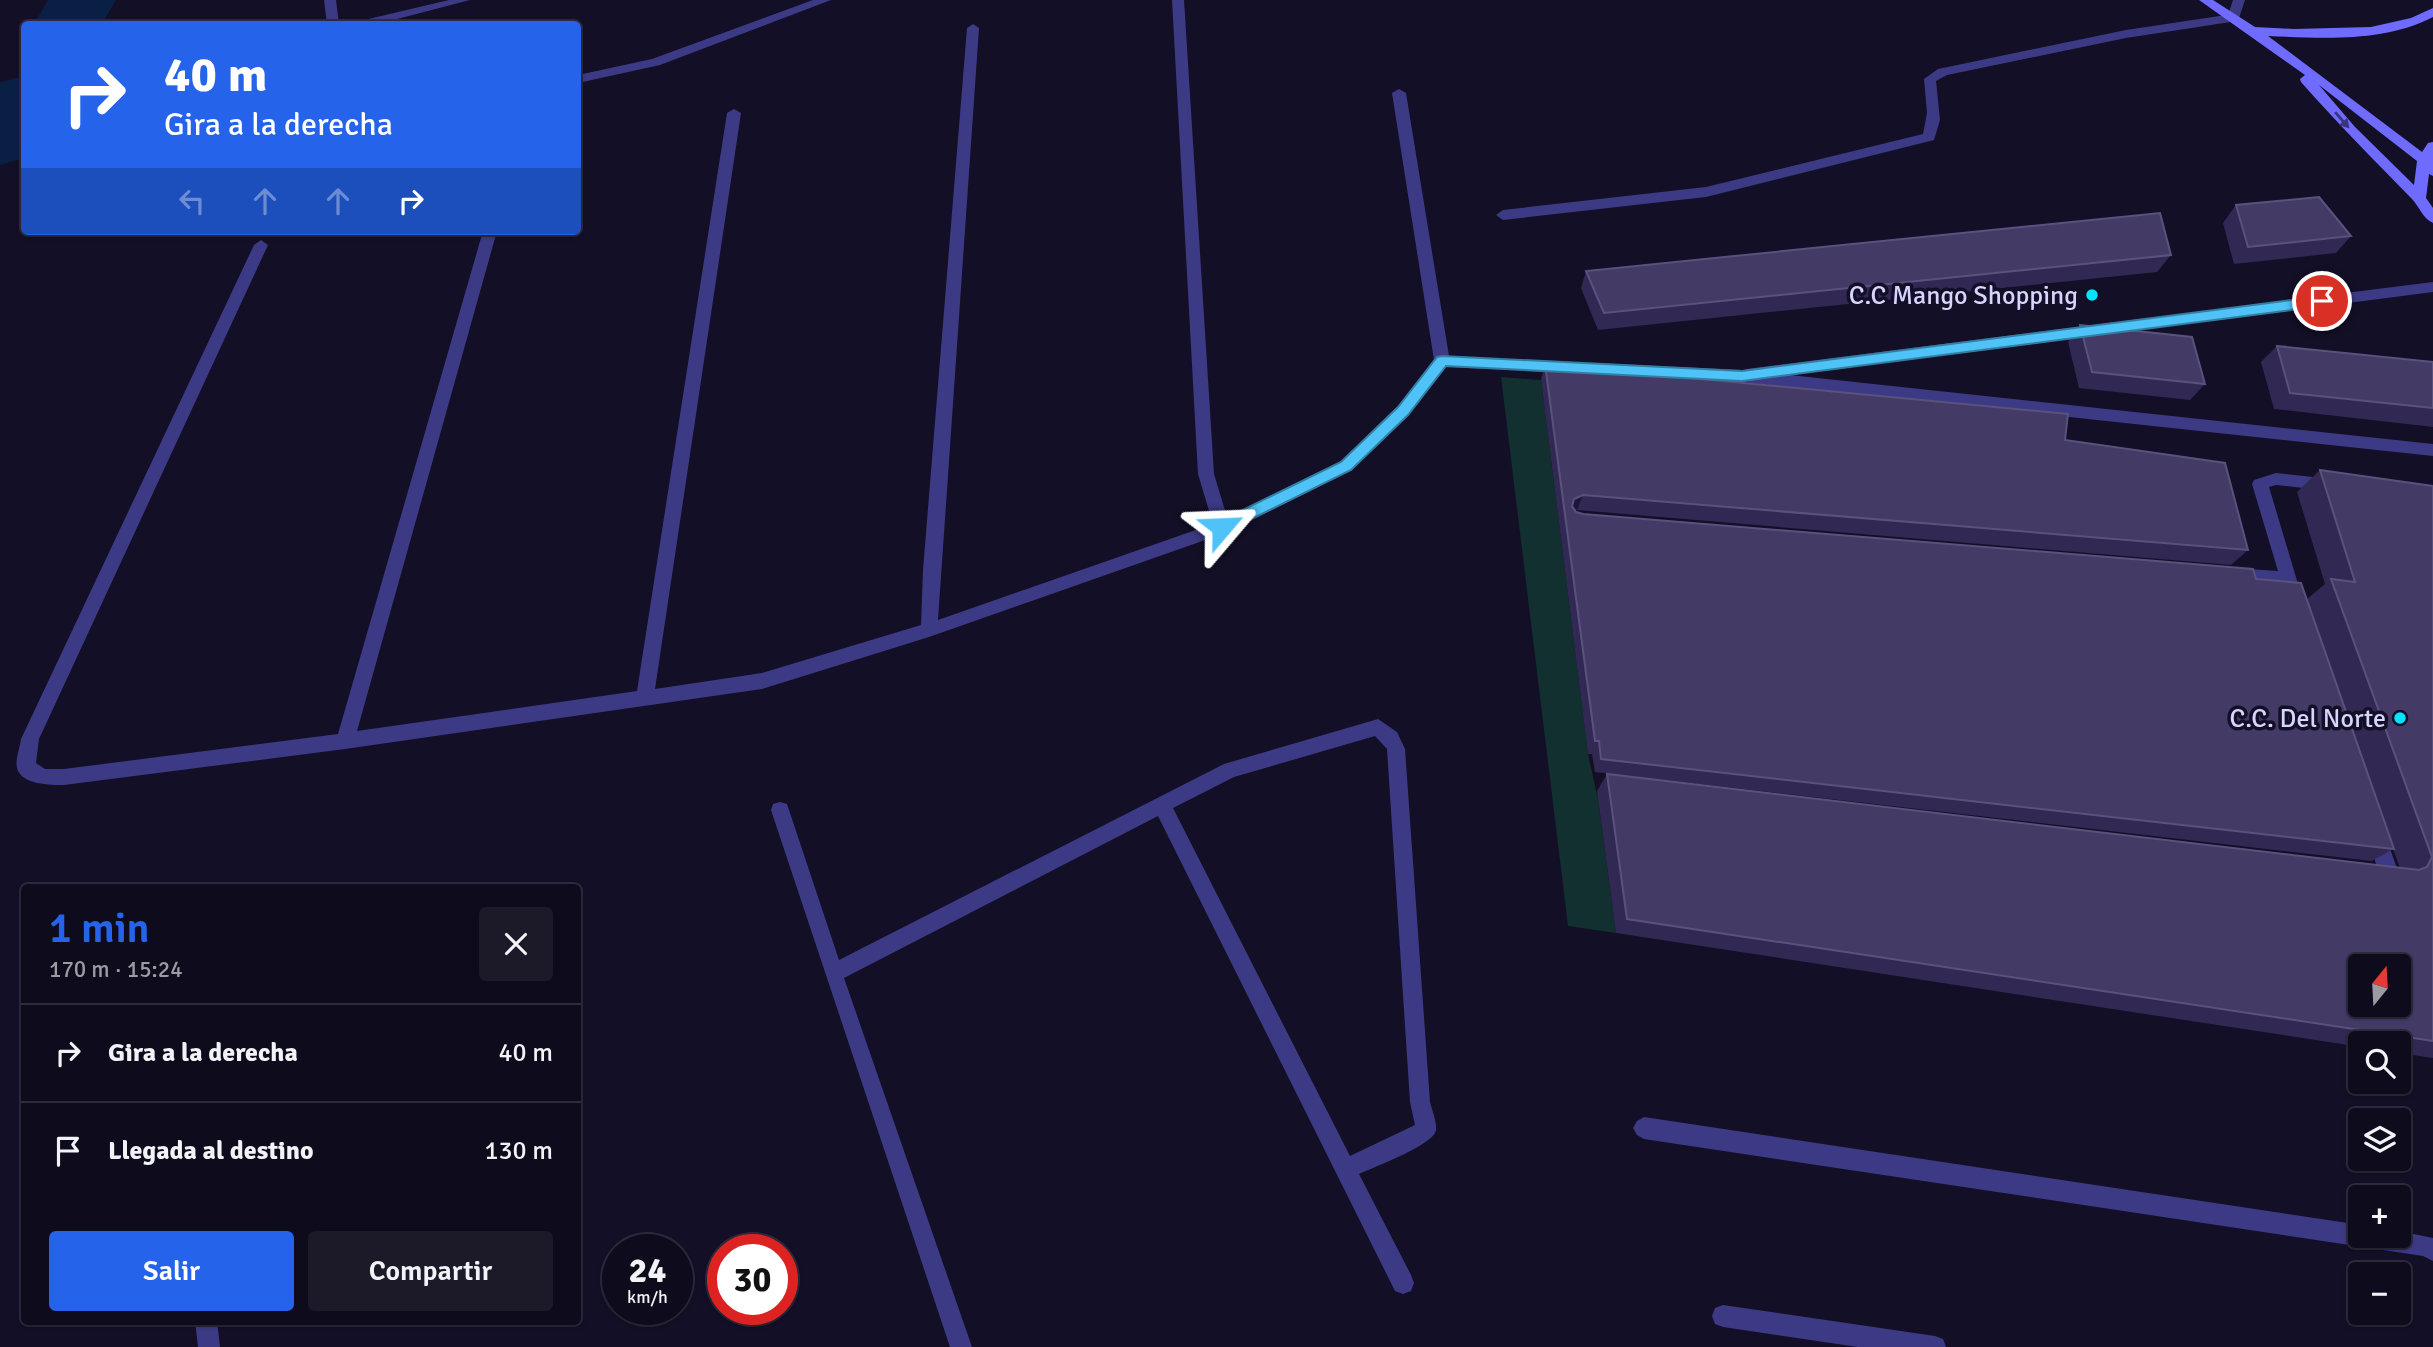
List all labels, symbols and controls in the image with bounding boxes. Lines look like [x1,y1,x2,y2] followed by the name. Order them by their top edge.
[164,45,267,105] text: 40 m
[49,49,140,140] icon: right
[164,105,393,144] text: Gira a la derecha
[2334,111,2350,129] one-way arrow
[173,182,211,220] icon: left
[246,182,284,220] icon: ahead
[319,182,357,220] icon: ahead
[392,182,430,220] icon: right
[2292,271,2352,331] pin
[1849,280,2078,312] place label: C.C Mango Shopping
[2303,282,2341,320] icon: arrive
[2084,287,2100,303] marker: C.C Mango Shopping
[1185,490,1259,564] position arrow
[2230,703,2386,735] place label: C.C. Del Norte
[2392,710,2408,726] marker: C.C. Del Norte
[49,903,150,954] text: 1 min
[479,907,553,981] button: close
[2348,954,2412,1017] north arrow
[2348,954,2411,1325] map controls
[49,955,183,984] text: 170 m · 15:24
[2348,1031,2411,1094] button: search
[49,1034,87,1072] icon: right
[108,1037,298,1069] text: Gira a la derecha
[498,1037,553,1069] text: 40 m
[2348,1108,2411,1171] button: layers
[49,1132,87,1170] icon: arrive
[108,1135,314,1167] text: Llegada al destino
[484,1135,553,1167] text: 130 m
[2348,1185,2411,1248] button: +
[49,1231,294,1311] button: Salir
[308,1231,553,1311] button: Compartir
[707,1234,798,1325] speed limit sign: 30
[629,1249,666,1292] text: 24
[2348,1262,2411,1325] button: −
[627,1286,668,1308] text: km/h

